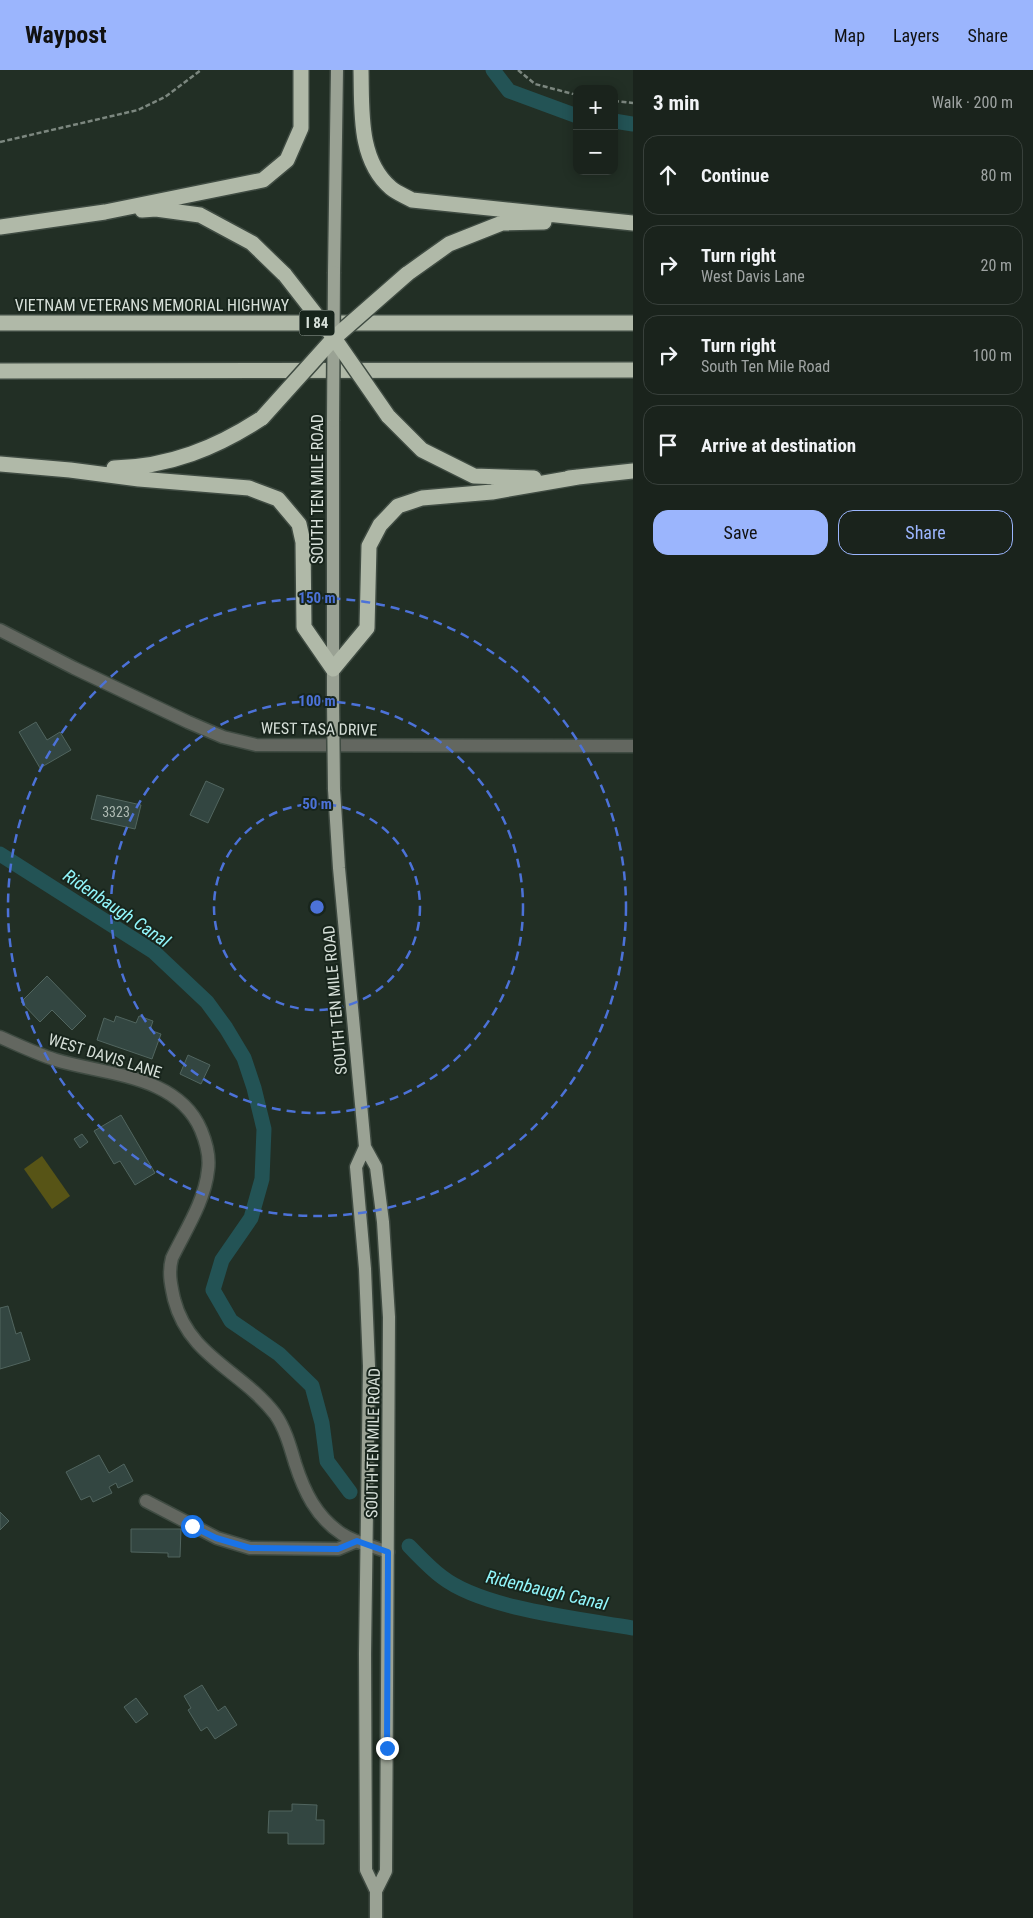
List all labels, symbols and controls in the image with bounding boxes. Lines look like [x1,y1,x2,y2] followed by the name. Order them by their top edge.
[25,21,107,49] text: Waypost
[834,25,865,46] text: Map
[893,25,940,46] text: Layers
[968,25,1008,46] text: Share
[573,85,618,175] map controls
[573,85,618,130] button: +
[653,91,700,115] text: 3 min
[932,93,1013,112] text: Walk · 200 m
[573,130,618,175] button: −
[654,161,682,189] icon: ahead
[701,164,769,187] text: Continue
[980,166,1012,185] text: 80 m
[701,244,776,267] text: Turn right
[654,251,682,279] icon: right
[980,256,1012,275] text: 20 m
[701,267,805,286] text: West Davis Lane
[15,296,290,315] street label: VIETNAM VETERANS MEMORIAL HIGHWAY
[300,310,334,336] road number: I 84
[701,334,776,357] text: Turn right
[654,341,682,369] icon: right
[973,346,1012,365] text: 100 m
[701,357,830,376] text: South Ten Mile Road
[308,414,327,564] street label: SOUTH TEN MILE ROAD
[654,431,682,459] icon: arrive
[701,434,856,457] text: Arrive at destination
[653,510,828,555] button: Save
[838,510,1013,555] button: Share
[298,589,336,607] text: 150 m
[298,692,336,710] text: 100 m
[261,718,377,740] street label: WEST TASA DRIVE
[302,795,332,813] text: 50 m
[102,804,130,820] house number: 3323
[60,865,175,952] water label: Ridenbaugh Canal
[308,898,326,916] centre of rings
[319,924,351,1076] street label: SOUTH TEN MILE ROAD
[46,1030,164,1082] street label: WEST DAVIS LANE
[362,1368,384,1518] street label: SOUTH TEN MILE ROAD
[181,1515,204,1538] route start
[484,1566,611,1614] water label: Ridenbaugh Canal
[376,1737,399,1760] route end

